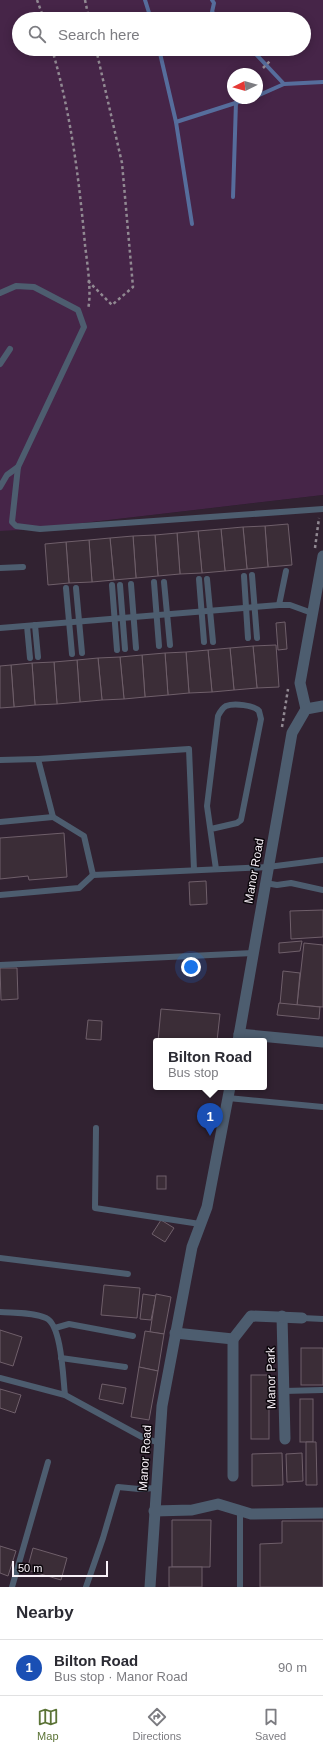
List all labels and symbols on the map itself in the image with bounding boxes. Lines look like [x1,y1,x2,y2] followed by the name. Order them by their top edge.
[227,68,263,104] north arrow
[241,837,267,905] street label: Manor Road
[181,957,201,977] your location
[197,1103,223,1136] pin: 1
[263,1346,279,1409] street label: Manor Park
[136,1425,154,1491] street label: Manor Road
[12,1559,108,1578] scale bar

